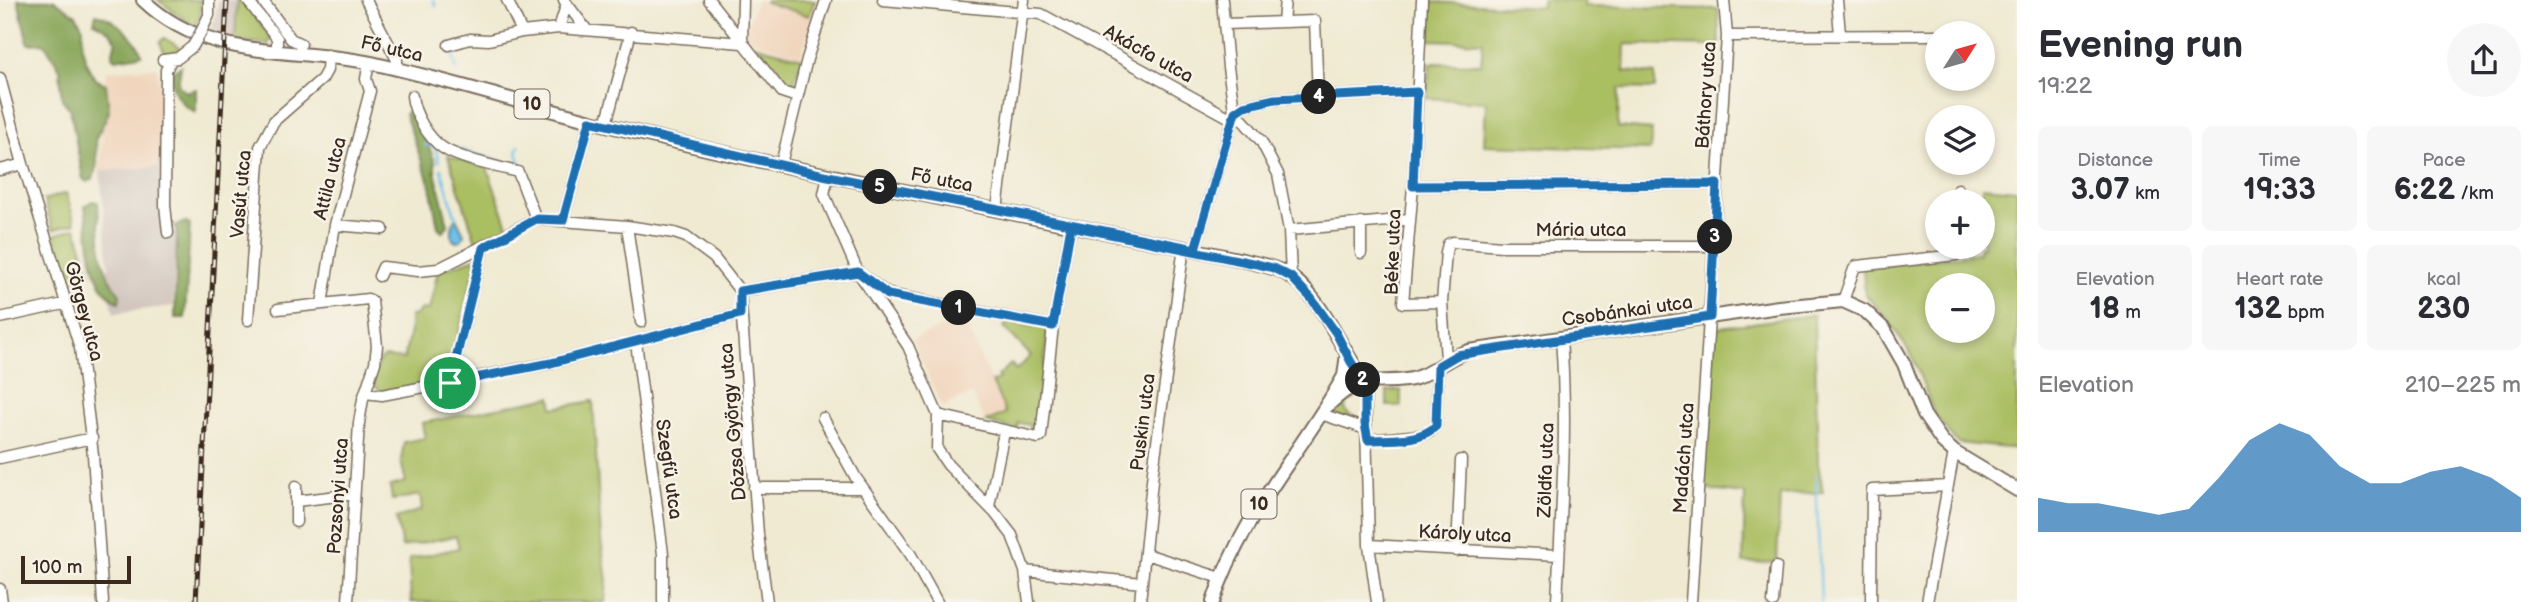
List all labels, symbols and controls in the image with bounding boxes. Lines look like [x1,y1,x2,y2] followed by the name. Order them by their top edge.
[1099,20,1197,88] street label: Akácfa utca
[1925,21,1995,91] north arrow
[1925,21,1995,343] map controls
[2038,23,2243,68] text: Evening run
[2447,23,2521,97] button: share
[358,31,425,68] street label: Fő utca
[1691,40,1722,150] street label: Báthory utca
[2038,72,2092,100] text: 19:22
[1302,80,1336,114] pin: 4
[1313,85,1324,108] text: 4
[514,90,550,119] road number: 10
[1925,105,1995,175] button: layers
[309,135,352,222] street label: Attila utca
[226,149,257,239] street label: Vasút utca
[2077,149,2153,172] text: Distance
[2258,149,2301,172] text: Time
[2422,149,2465,172] text: Pace
[909,163,975,198] street label: Fő utca
[862,170,898,204] pin: 5
[2070,172,2130,208] text: 3.07
[2243,172,2316,208] text: 19:33
[2394,172,2455,208] text: 6:22
[874,175,885,198] text: 5
[2130,182,2160,205] text: km
[2455,182,2494,205] text: /km
[1925,189,1995,259] button: +
[1380,208,1407,296] street label: Béke utca
[1535,219,1627,242] street label: Mária utca
[1698,219,1732,254] pin: 3
[1709,225,1720,248] text: 3
[59,259,108,364] street label: Görgey utca
[2076,268,2155,291] text: Elevation
[2236,268,2323,291] text: Heart rate
[2427,268,2461,291] text: kcal
[1925,273,1995,343] button: −
[942,290,976,326] pin: 1
[1560,291,1694,332] street label: Csobánkai utca
[2089,291,2120,327] text: 18
[2234,291,2282,327] text: 132
[2417,291,2471,327] text: 230
[955,296,963,319] text: 1
[2120,301,2141,324] text: m
[2282,301,2325,324] text: bpm
[715,342,752,502] street label: Dózsa György utca
[420,353,480,413] pin
[1346,362,1380,398] pin: 2
[431,364,469,402] icon: arrive
[1357,368,1368,391] text: 2
[2038,371,2134,399] text: Elevation
[2405,371,2521,399] text: 210–225 m
[1126,372,1161,472] street label: Puskin utca
[1669,402,1700,514] street label: Madách utca
[650,418,687,521] street label: Szegfű utca
[1533,422,1560,519] street label: Zöldfa utca
[323,437,354,555] street label: Pozsonyi utca
[1242,490,1276,518] road number: 10
[1418,521,1512,548] street label: Károly utca
[21,553,131,585] scale bar
[32,556,83,579] text: 100 m

